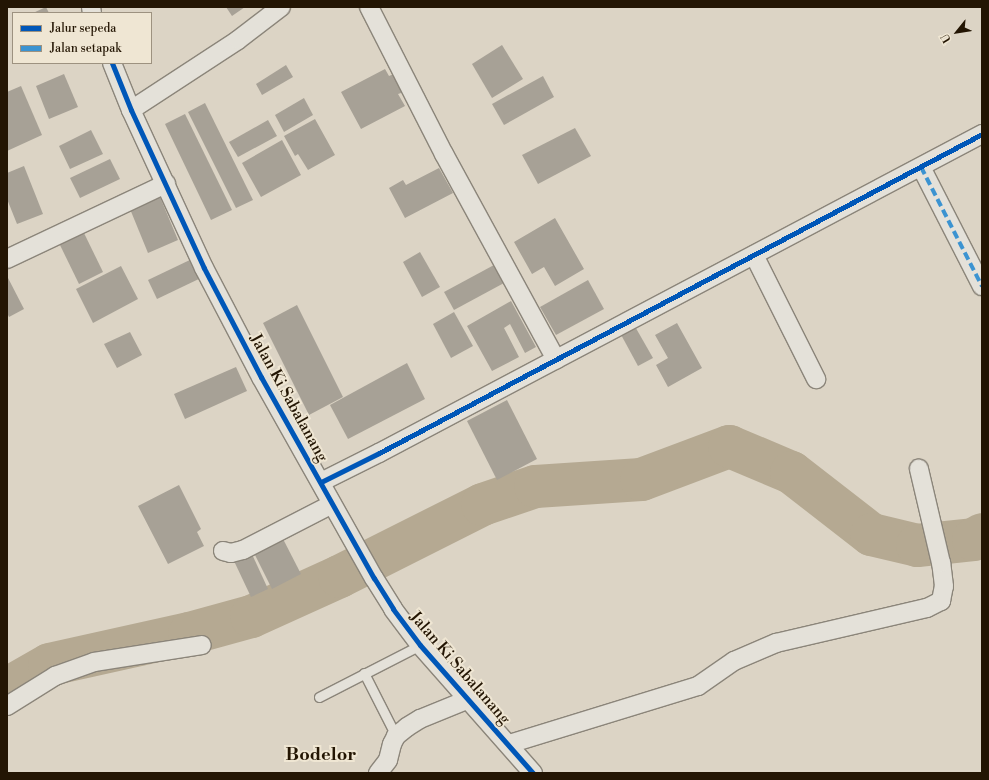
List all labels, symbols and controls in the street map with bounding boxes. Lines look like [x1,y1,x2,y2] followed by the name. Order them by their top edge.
[12,12,152,64] legend
[937,12,977,52] north arrow
[50,21,116,36] text: Jalur sepeda
[938,31,955,45] text: U
[50,41,122,56] text: Jalan setapak
[246,331,332,465] street label: Jalan Ki Sabalanang
[406,608,514,728] street label: Jalan Ki Sabalanang
[286,744,356,766] district label: Bodelor

